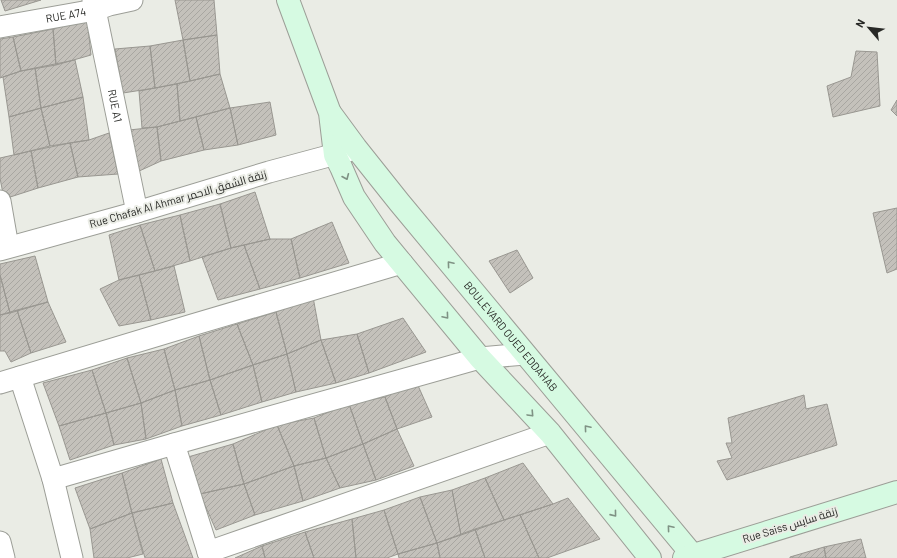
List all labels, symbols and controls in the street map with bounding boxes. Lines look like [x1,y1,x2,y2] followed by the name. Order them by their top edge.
[45,5,87,25] street label: RUE A74
[849,8,889,48] north arrow
[852,17,867,29] text: N
[106,88,125,123] street label: RUE A1
[88,167,268,231] street label: Rue Chafak Al Ahmar زنقة الشفق الاحمر
[341,173,349,180] one-way arrow
[448,261,455,268] one-way arrow
[462,278,561,394] street label: BOULEVARD OUED EDDAHAB
[441,311,448,319] one-way arrow
[527,409,534,416] one-way arrow
[585,426,592,433] one-way arrow
[741,504,839,546] street label: Rue Saiss زنقة سايس
[610,509,617,516] one-way arrow
[668,526,675,533] one-way arrow

